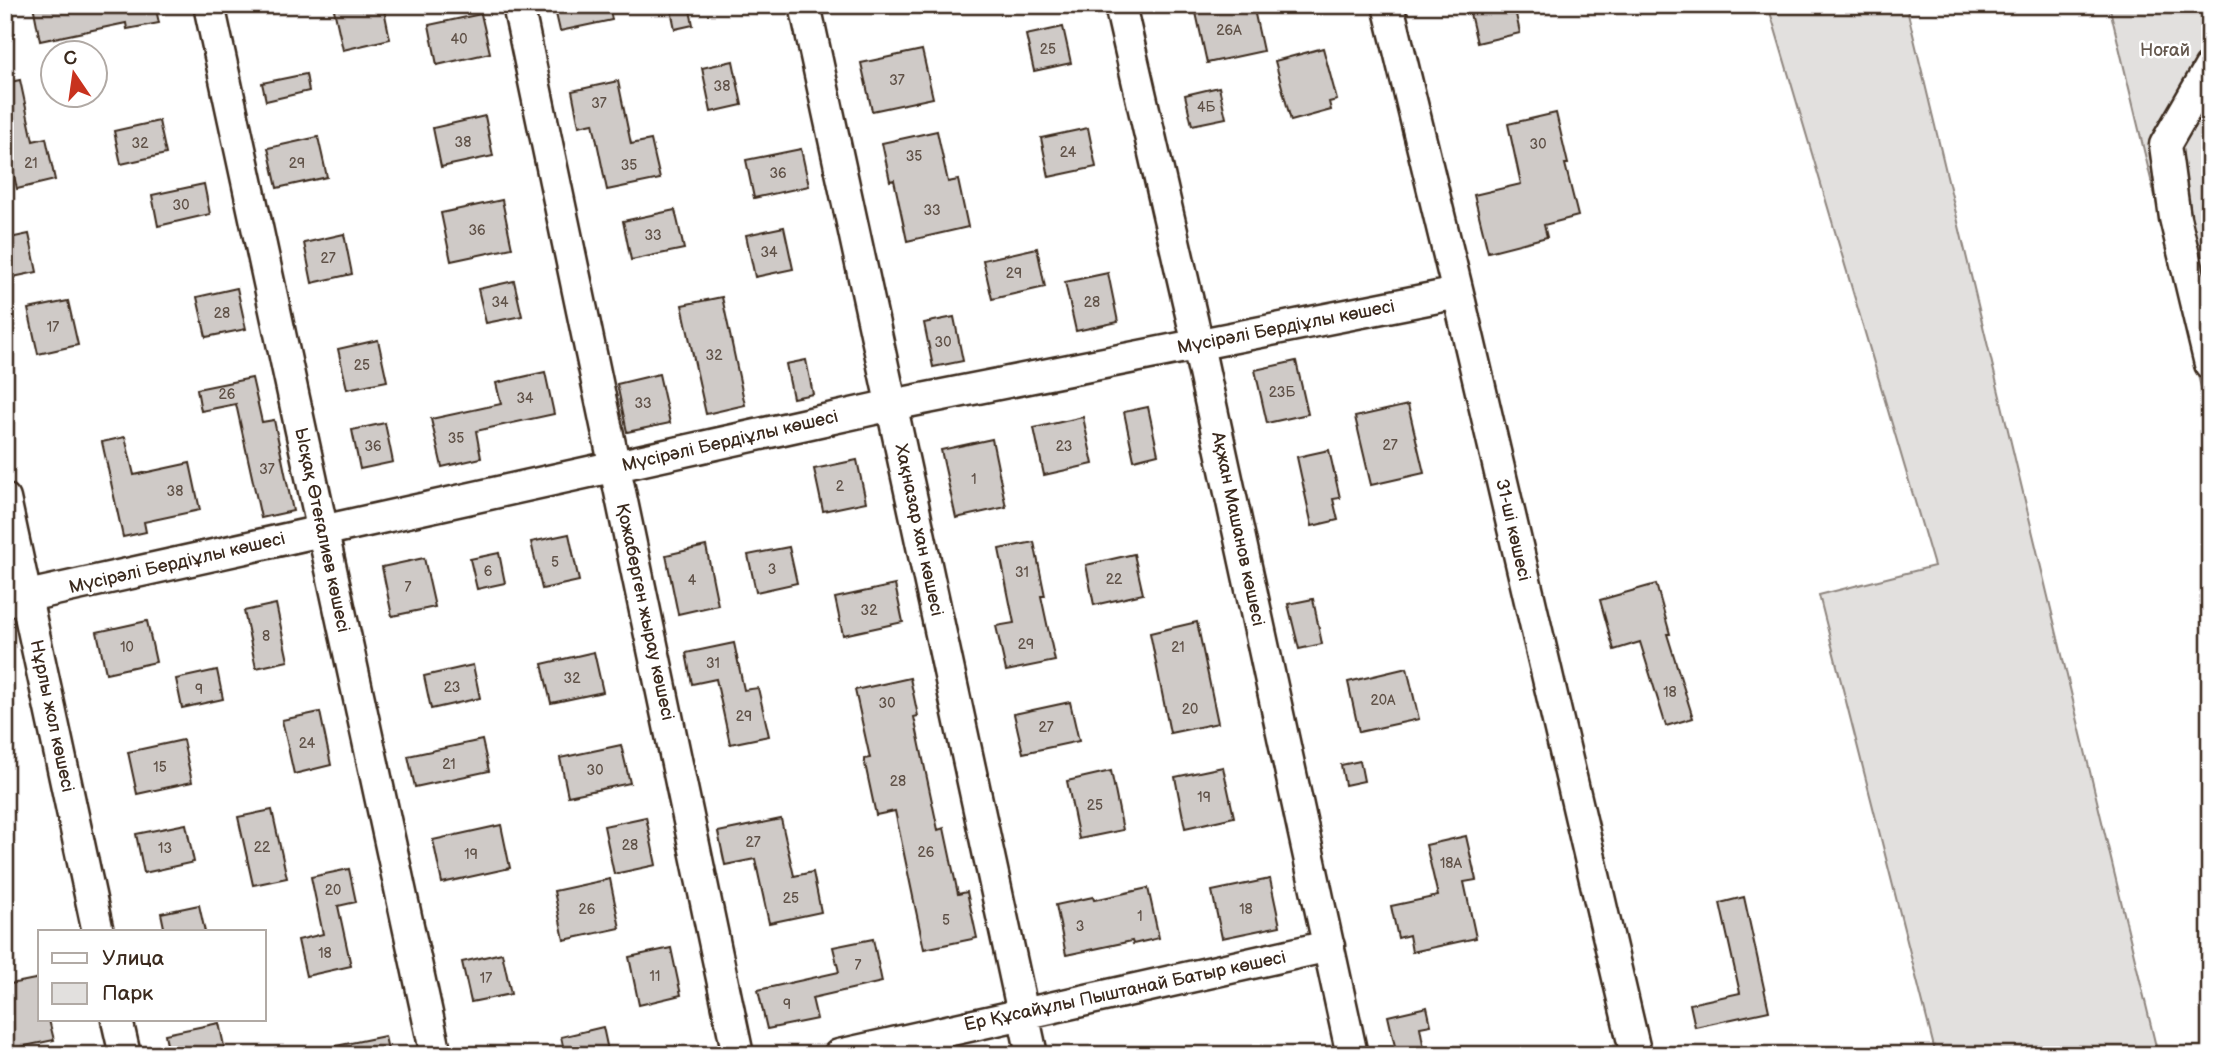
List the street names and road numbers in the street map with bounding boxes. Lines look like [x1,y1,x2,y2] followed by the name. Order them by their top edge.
[1175,296,1397,358] street label: Мүсірәлі Бердіұлы көшесі
[620,406,840,476] street label: Мүсірәлі Бердіұлы көшесі
[290,426,354,634] street label: Ысқақ Өтеғалиев көшесі
[1207,429,1269,628] street label: Ақжан Машанов көшесі
[890,442,948,618] street label: Хақназар хан көшесі
[1491,477,1535,583] street label: 31-ші көшесі
[612,502,678,722] street label: Қожаберген жырау көшесі
[67,528,287,598] street label: Мүсірәлі Бердіұлы көшесі
[26,638,78,794] street label: Нұрлы жол көшесі
[962,947,1288,1035] street label: Ер Құсайұлы Пыштанай Батыр көшесі

